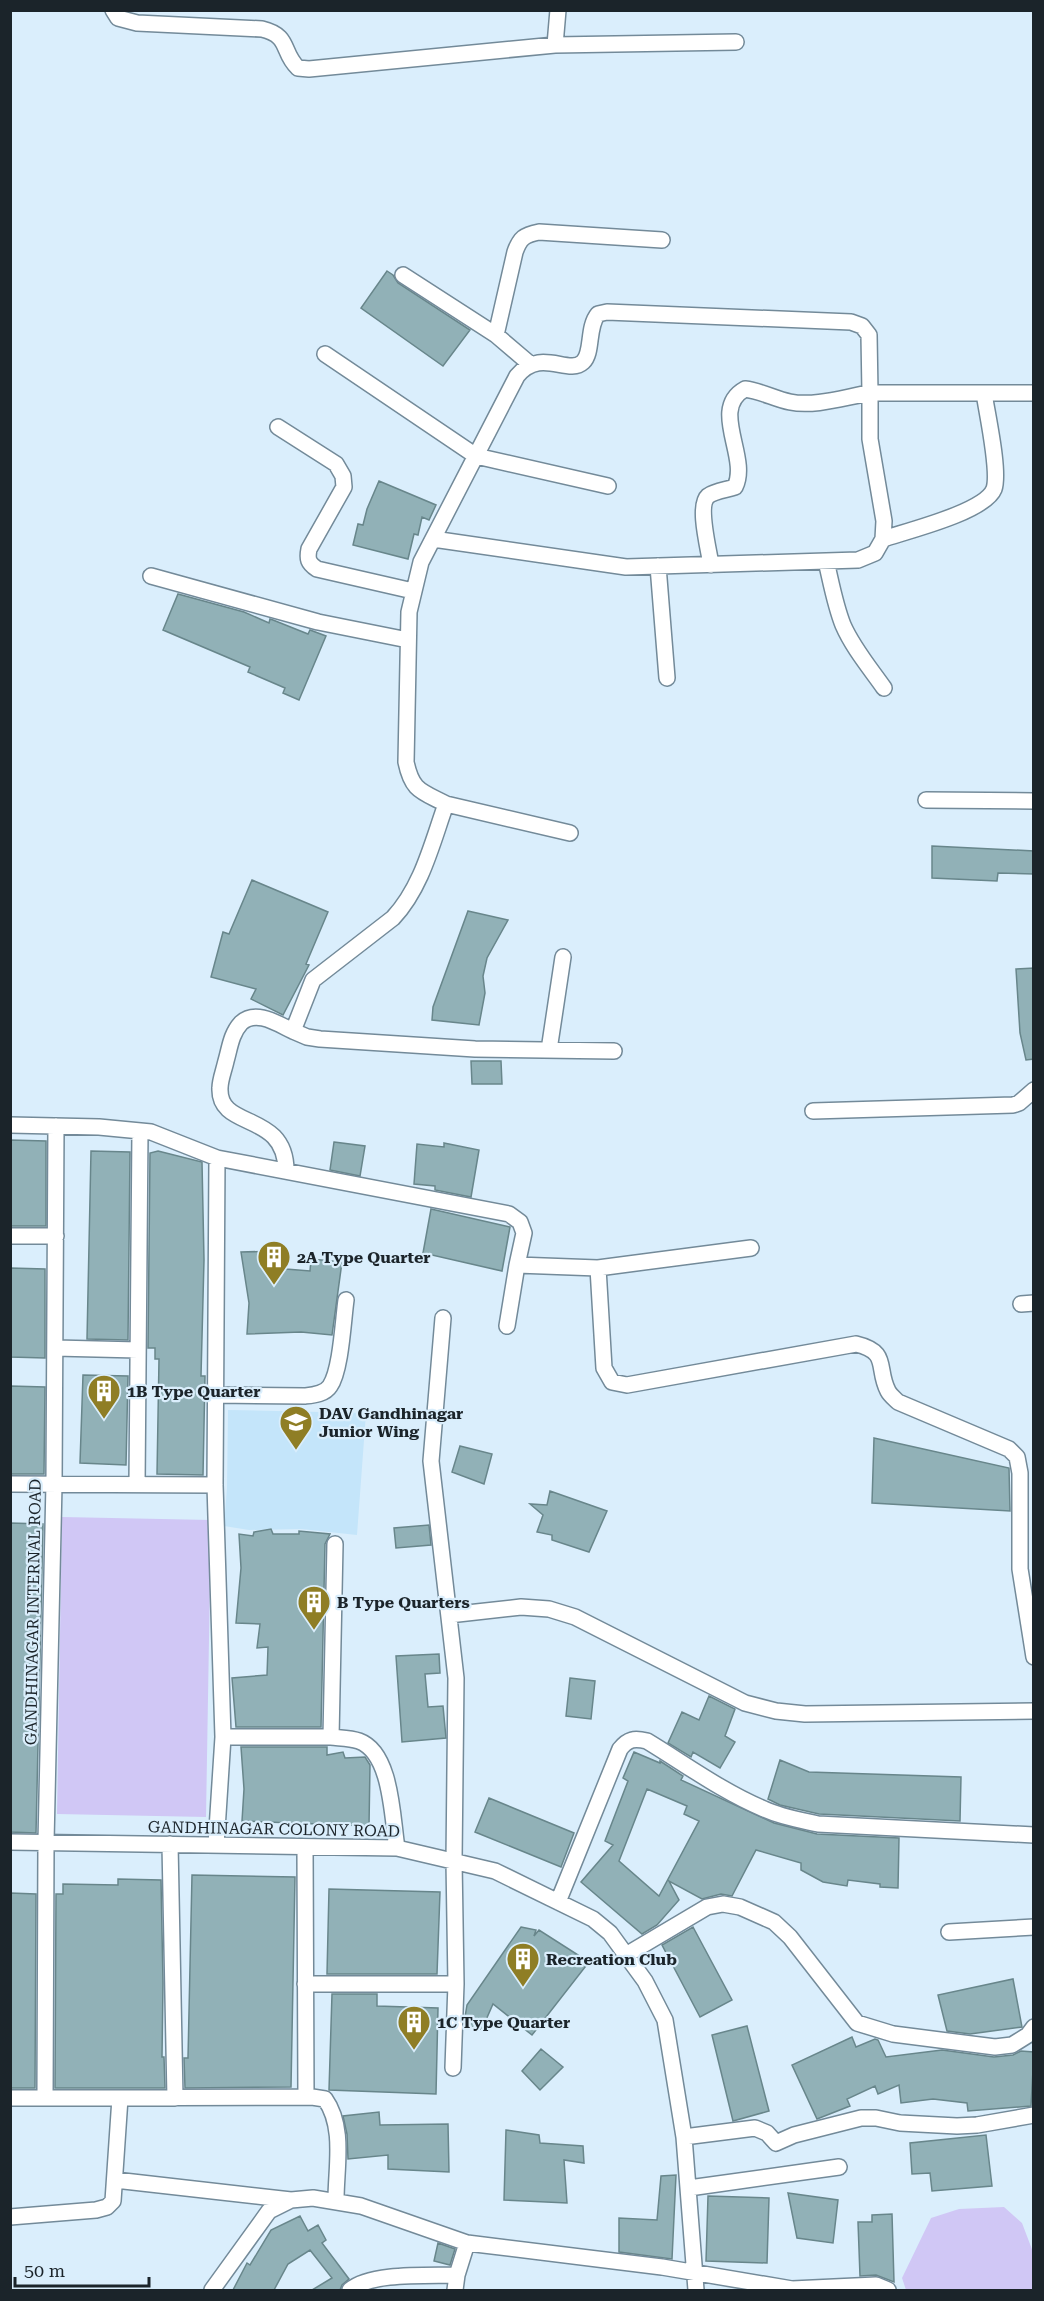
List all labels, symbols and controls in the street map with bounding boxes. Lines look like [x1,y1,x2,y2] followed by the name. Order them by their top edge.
[256,1239,292,1286] building icon: 2A Type Quarter
[297,1248,431,1267] place label: 2A Type Quarter
[86,1373,122,1420] building icon: 1B Type Quarter
[127,1382,261,1401] place label: 1B Type Quarter
[278,1404,314,1451] school or university icon: DAV Gandhinagar Junior Wing
[319,1404,463,1441] place label: DAV Gandhinagar Junior Wing
[21,1479,45,1745] street label: GANDHINAGAR INTERNAL ROAD
[296,1584,332,1631] building icon: B Type Quarters
[337,1593,470,1612] place label: B Type Quarters
[148,1817,400,1841] street label: GANDHINAGAR COLONY ROAD
[505,1941,541,1988] building icon: Recreation Club
[546,1950,677,1969] place label: Recreation Club
[396,2004,432,2051] building icon: 1C Type Quarter
[437,2013,570,2032] place label: 1C Type Quarter
[15,2250,148,2288] scale bar
[24,2260,65,2281] text: 50 m

